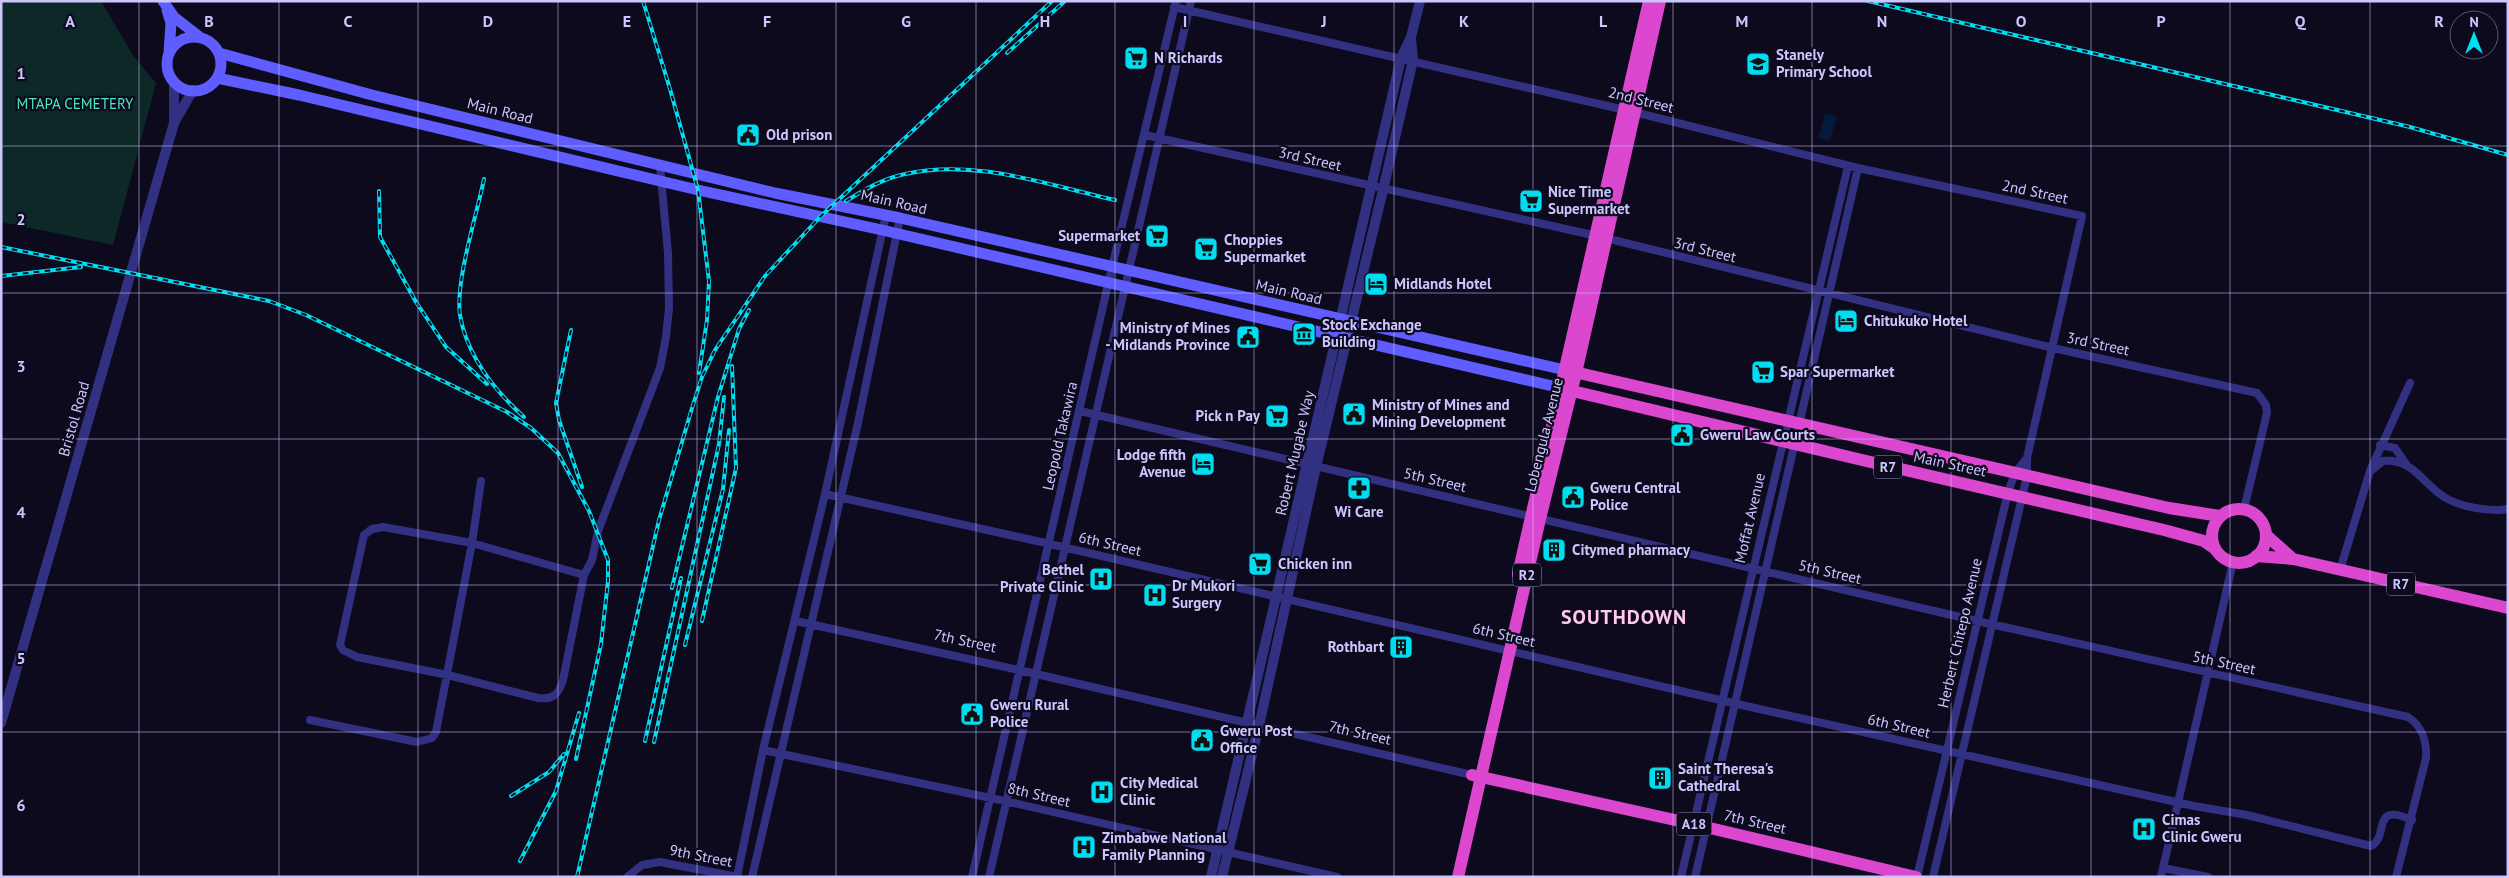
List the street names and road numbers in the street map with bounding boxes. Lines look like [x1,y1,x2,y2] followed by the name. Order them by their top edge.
[1606,82,1676,117] street label: 2nd Street
[465,93,535,128] street label: Main Road
[1277,142,1343,175] street label: 3rd Street
[2000,175,2070,208] street label: 2nd Street
[859,185,929,218] street label: Main Road
[1672,233,1738,266] street label: 3rd Street
[1254,275,1324,308] street label: Main Road
[2065,328,2131,359] street label: 3rd Street
[1520,376,1567,494] street label: Lobengula Avenue
[54,379,93,459] street label: Bristol Road
[1038,380,1081,492] street label: Leopold Takawira
[1271,389,1318,517] street label: Robert Mugabe Way
[1912,447,1988,480] street label: Main Street
[1874,456,1902,478] road number: R7
[1402,463,1468,496] street label: 5th Street
[1730,471,1769,565] street label: Moffat Avenue
[1077,527,1143,560] street label: 6th Street
[1797,555,1863,588] street label: 5th Street
[1933,556,1986,710] street label: Herbert Chitepo Avenue
[1513,564,1541,586] road number: R2
[2387,572,2415,596] road number: R7
[1471,618,1537,651] street label: 6th Street
[932,625,998,656] street label: 7th Street
[2191,647,2257,678] street label: 5th Street
[1866,709,1932,742] street label: 6th Street
[1327,716,1393,749] street label: 7th Street
[1006,778,1072,811] street label: 8th Street
[1722,805,1788,838] street label: 7th Street
[1676,812,1712,836] road number: A18
[668,840,734,871] street label: 9th Street

